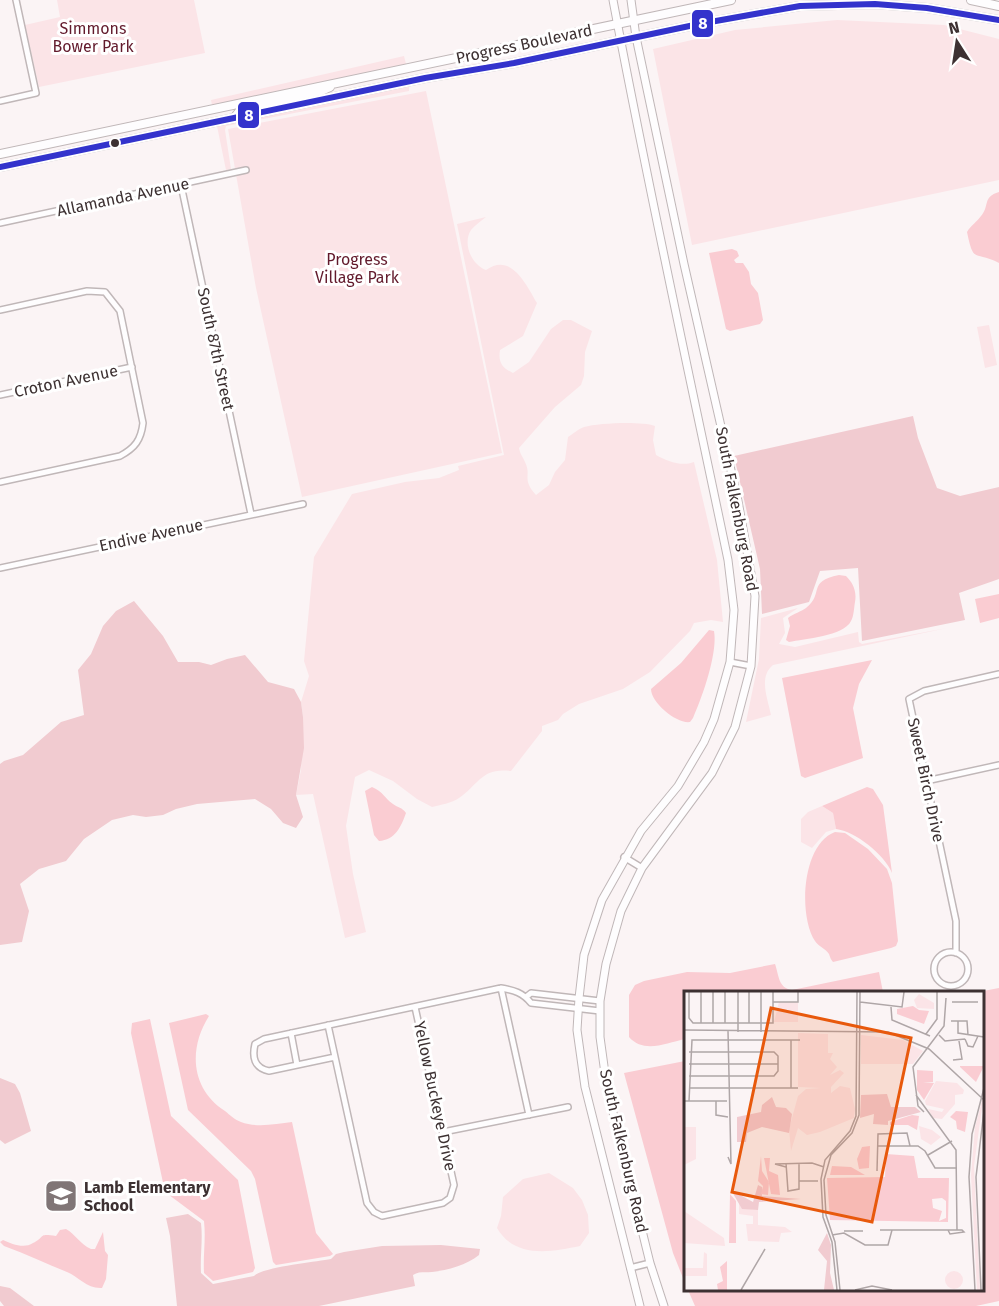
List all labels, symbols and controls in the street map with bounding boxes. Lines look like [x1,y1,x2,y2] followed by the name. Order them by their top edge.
[691,9,714,38] line badge: 8
[927,12,987,72] north arrow
[698,14,708,33] text: 8
[947,17,961,38] text: N
[52,19,134,56] park label: Simmons Bower Park
[454,20,594,68] street label: Progress Boulevard
[237,101,260,129] line badge: 8
[244,106,254,125] text: 8
[109,137,121,149] unlabelled marker
[55,174,191,220] street label: Allamanda Avenue
[315,250,400,287] park label: Progress Village Park
[194,286,238,412] street label: South 87th Street
[12,361,120,401] street label: Croton Avenue
[712,425,762,593] street label: South Falkenburg Road
[97,515,205,555] street label: Endive Avenue
[904,716,948,844] street label: Sweet Birch Drive
[684,991,984,1291] inset map
[410,1019,460,1173] street label: Yellow Buckeye Drive
[596,1067,652,1235] street label: South Falkenburg Road
[43,1178,79,1214] school or university icon: Lamb Elementary School
[84,1178,211,1215] place label: Lamb Elementary School

